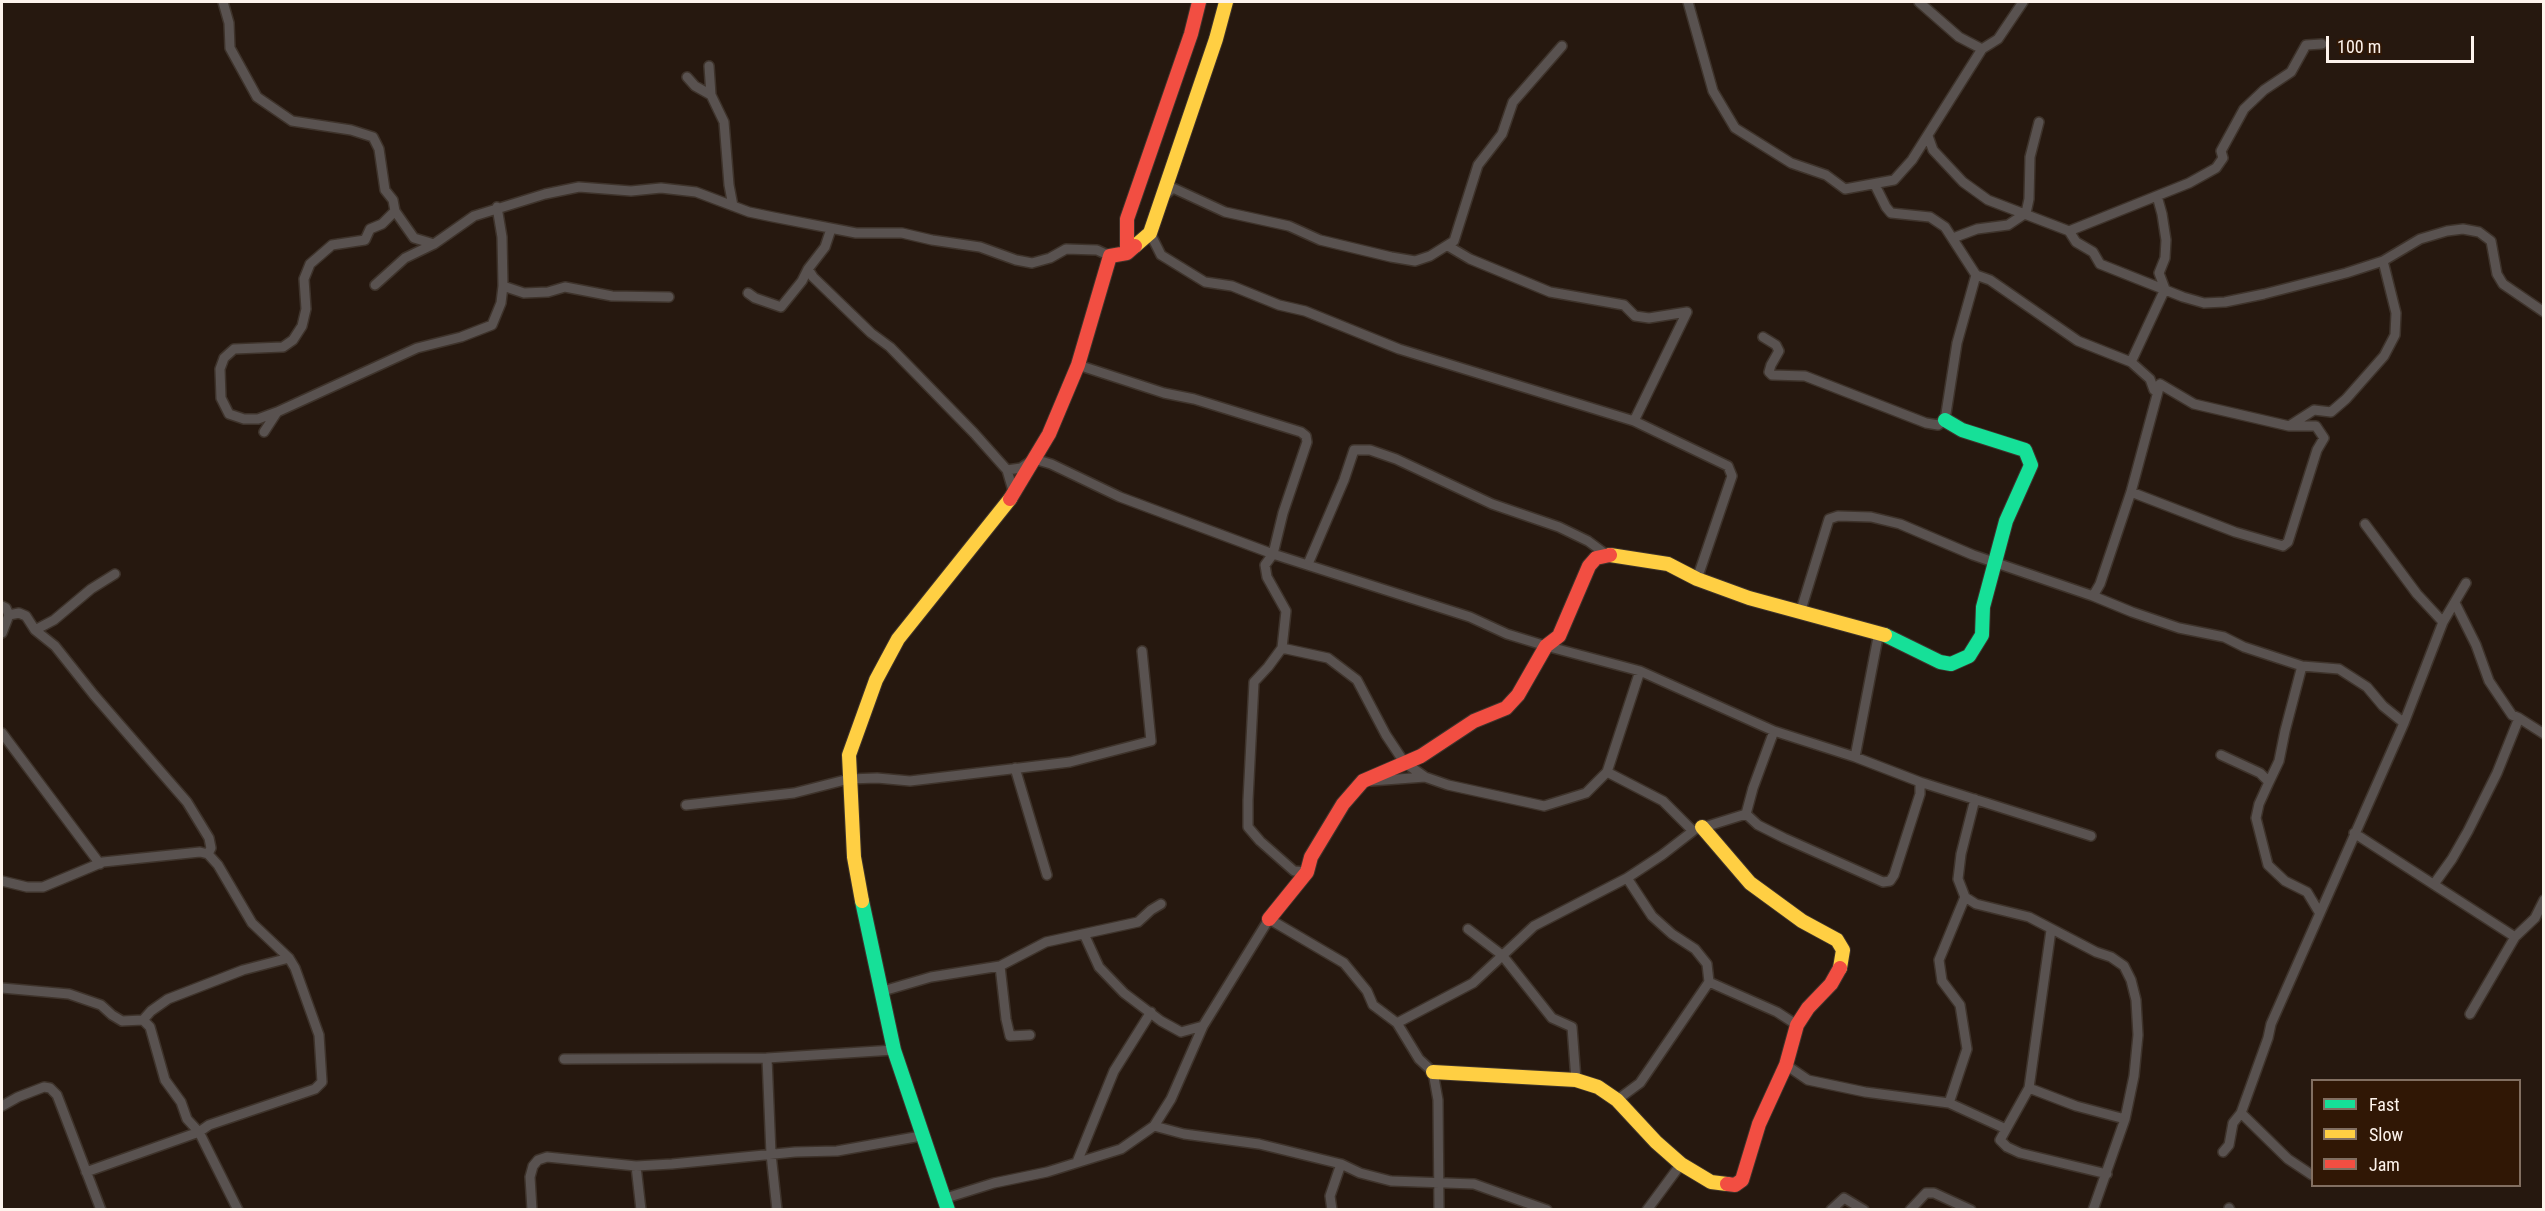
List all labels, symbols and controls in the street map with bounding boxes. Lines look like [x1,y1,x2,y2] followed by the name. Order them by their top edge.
[2329,24,2478,62] scale bar
[2337,36,2381,57] text: 100 m
[2311,1079,2521,1187] legend
[2369,1094,2400,1115] text: Fast
[2369,1124,2403,1145] text: Slow
[2369,1154,2400,1175] text: Jam

